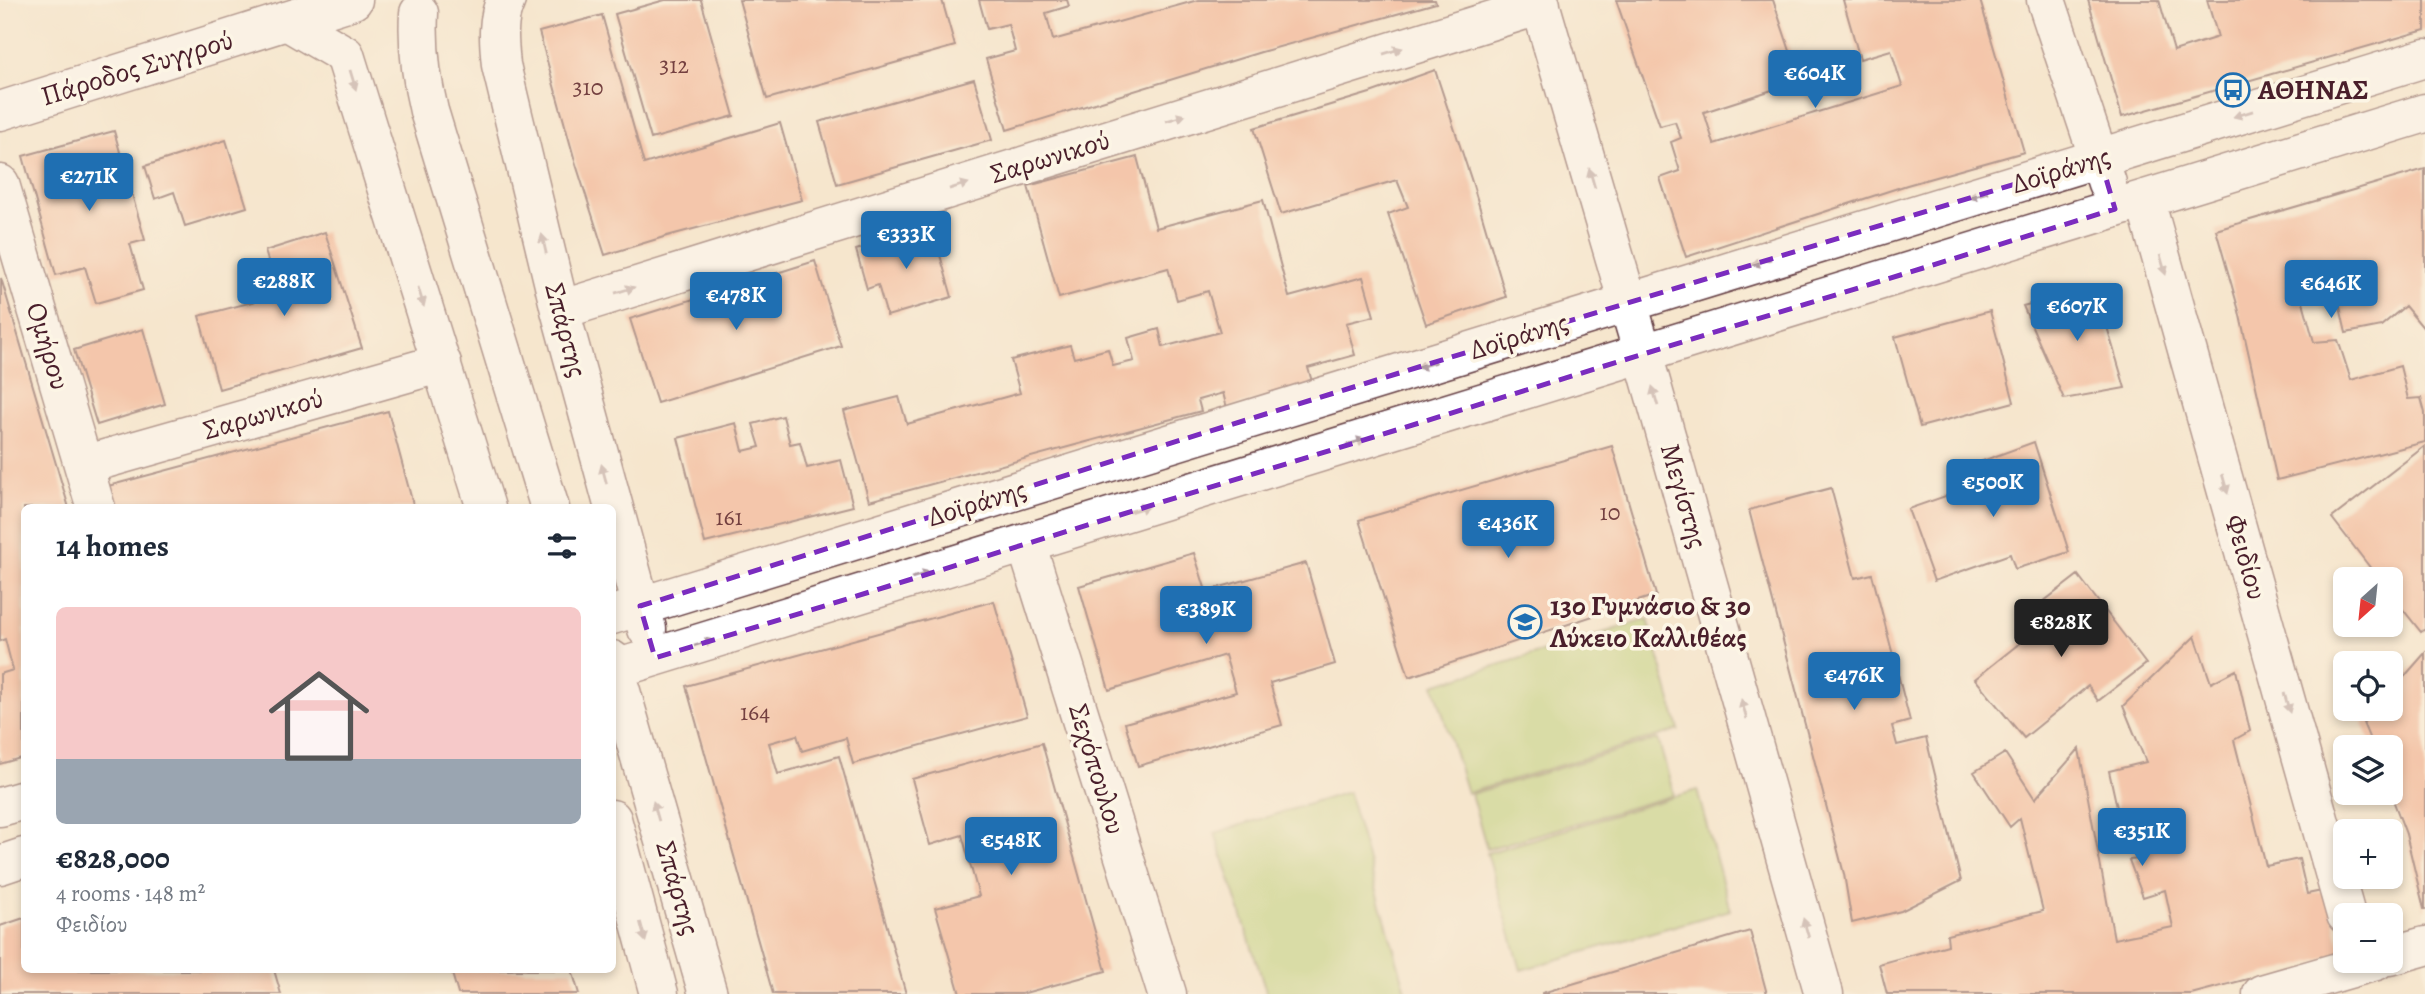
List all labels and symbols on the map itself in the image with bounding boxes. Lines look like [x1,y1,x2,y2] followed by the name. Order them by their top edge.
[36,21,238,115] street label: Πάροδος Συγγρού
[1383,45,1404,55] one-way arrow
[659,49,689,81] house number: 312
[1766,50,1864,110] pin: €604K
[348,69,358,90] one-way arrow
[573,71,603,103] house number: 310
[2214,71,2252,109] bus stop icon: ΑΘΗΝΑΣ
[2257,71,2369,109] place label: ΑΘΗΝΑΣ
[2232,110,2253,120] one-way arrow
[1166,113,1187,123] one-way arrow
[986,121,1114,193] street label: Σαρωνικού
[2007,137,2115,203] street label: Δοϊράνης
[40,154,138,213] pin: €271K
[1586,167,1596,188] one-way arrow
[949,180,970,191] one-way arrow
[1968,191,1989,201] one-way arrow
[857,212,955,271] pin: €333K
[538,233,549,255] one-way arrow
[2159,255,2169,276] one-way arrow
[1750,257,1771,267] one-way arrow
[235,258,333,318] pin: €288K
[2282,260,2380,320] pin: €646K
[687,272,785,332] pin: €478K
[535,279,597,381] street label: Σπάρτης
[615,284,636,295] one-way arrow
[2028,284,2126,343] pin: €607K
[416,286,427,307] one-way arrow
[17,298,79,394] street label: Ομήρου
[1465,303,1573,369] street label: Δοϊράνης
[1415,360,1436,370] one-way arrow
[199,379,327,449] street label: Σαρωνικού
[1650,385,1660,406] one-way arrow
[1346,436,1367,446] one-way arrow
[1651,439,1717,553] street label: Μεγίστης
[1944,460,2042,519] pin: €500K
[598,462,609,484] one-way arrow
[923,470,1031,536] street label: Δοϊράνης
[2220,473,2231,495] one-way arrow
[1600,496,1621,528] house number: 10
[1459,500,1557,560] pin: €436K
[715,501,743,533] house number: 161
[1128,503,1149,513] one-way arrow
[2216,510,2276,604] street label: Φειδίου
[2333,567,2403,637] north arrow
[911,570,932,580] one-way arrow
[1157,586,1255,646] pin: €389K
[1549,587,1751,657] place label: 13ο Γυμνάσιο & 3ο Λύκειο Καλλιθέας
[2012,600,2110,659] pin: €828K
[1506,603,1544,641] school or university icon: 13ο Γυμνάσιο & 3ο Λύκειο Καλλιθέας
[694,637,715,647] one-way arrow
[1805,652,1903,712] pin: €476K
[2282,693,2292,714] one-way arrow
[740,696,770,728] house number: 164
[1738,698,1749,720] one-way arrow
[1059,699,1135,839] street label: Σεχόπουλου
[650,800,660,821] one-way arrow
[2093,808,2191,868] pin: €351K
[962,818,1060,877] pin: €548K
[646,837,710,939] street label: Σπάρτης
[1800,918,1810,939] one-way arrow
[638,922,648,943] one-way arrow

